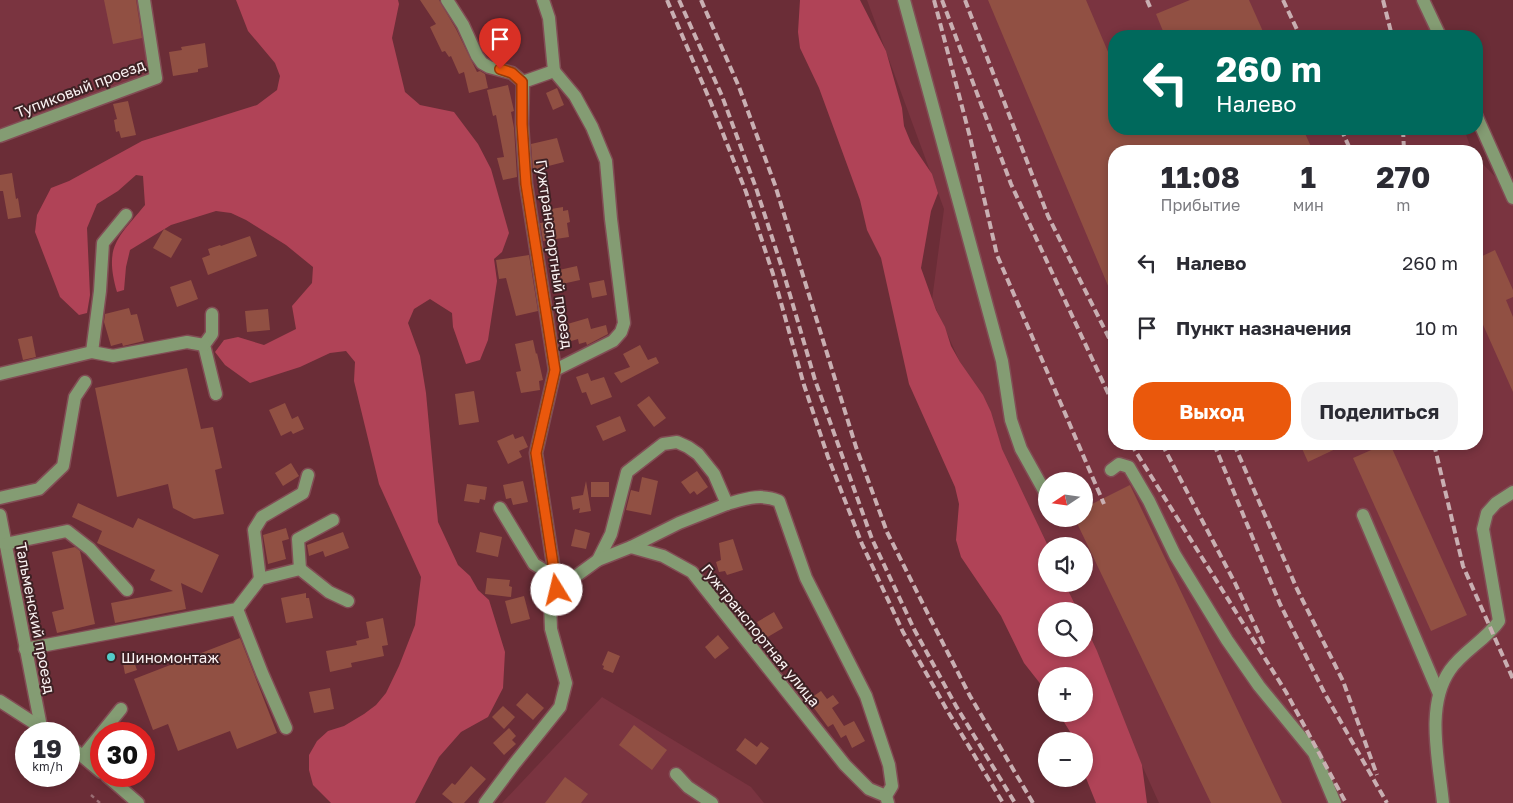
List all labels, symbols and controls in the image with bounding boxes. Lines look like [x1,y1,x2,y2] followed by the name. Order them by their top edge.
[479,18,521,69] pin
[486,25,514,53] icon: arrive
[1216,48,1322,90] text: 260 m
[1133,50,1198,115] icon: left
[13,55,147,121] street label: Тупиковый проезд
[1216,90,1296,117] text: Налево
[533,158,577,350] street label: Гужтранспортный проезд
[1161,159,1240,195] text: 11:08
[1301,159,1316,195] text: 1
[1376,159,1430,195] text: 270
[1161,195,1240,215] text: Прибытие
[1293,195,1324,215] text: мин
[1396,195,1410,215] text: m
[1133,249,1161,277] icon: left
[1176,251,1246,274] text: Налево
[1402,251,1458,274] text: 260 m
[1133,314,1161,342] icon: arrive
[1176,316,1351,339] text: Пункт назначения
[1415,316,1458,339] text: 10 m
[1133,382,1291,440] button: Выход
[1301,382,1458,440] button: Поделиться
[1038,472,1092,528] north arrow
[1038,472,1093,787] map controls
[1038,537,1093,592] button: sound
[13,541,59,695] street label: Тальменский проезд
[698,560,824,710] street label: Гужтранспортная улица
[530,563,582,615] position arrow
[1038,602,1093,657] button: search
[121,648,219,666] place label: Шиномонтаж
[105,651,117,663] marker: Шиномонтаж
[1038,667,1093,722] button: +
[90,722,155,787] speed limit sign: 30
[1038,732,1093,787] button: −
[33,733,62,764] text: 19
[32,759,63,774] text: km/h

